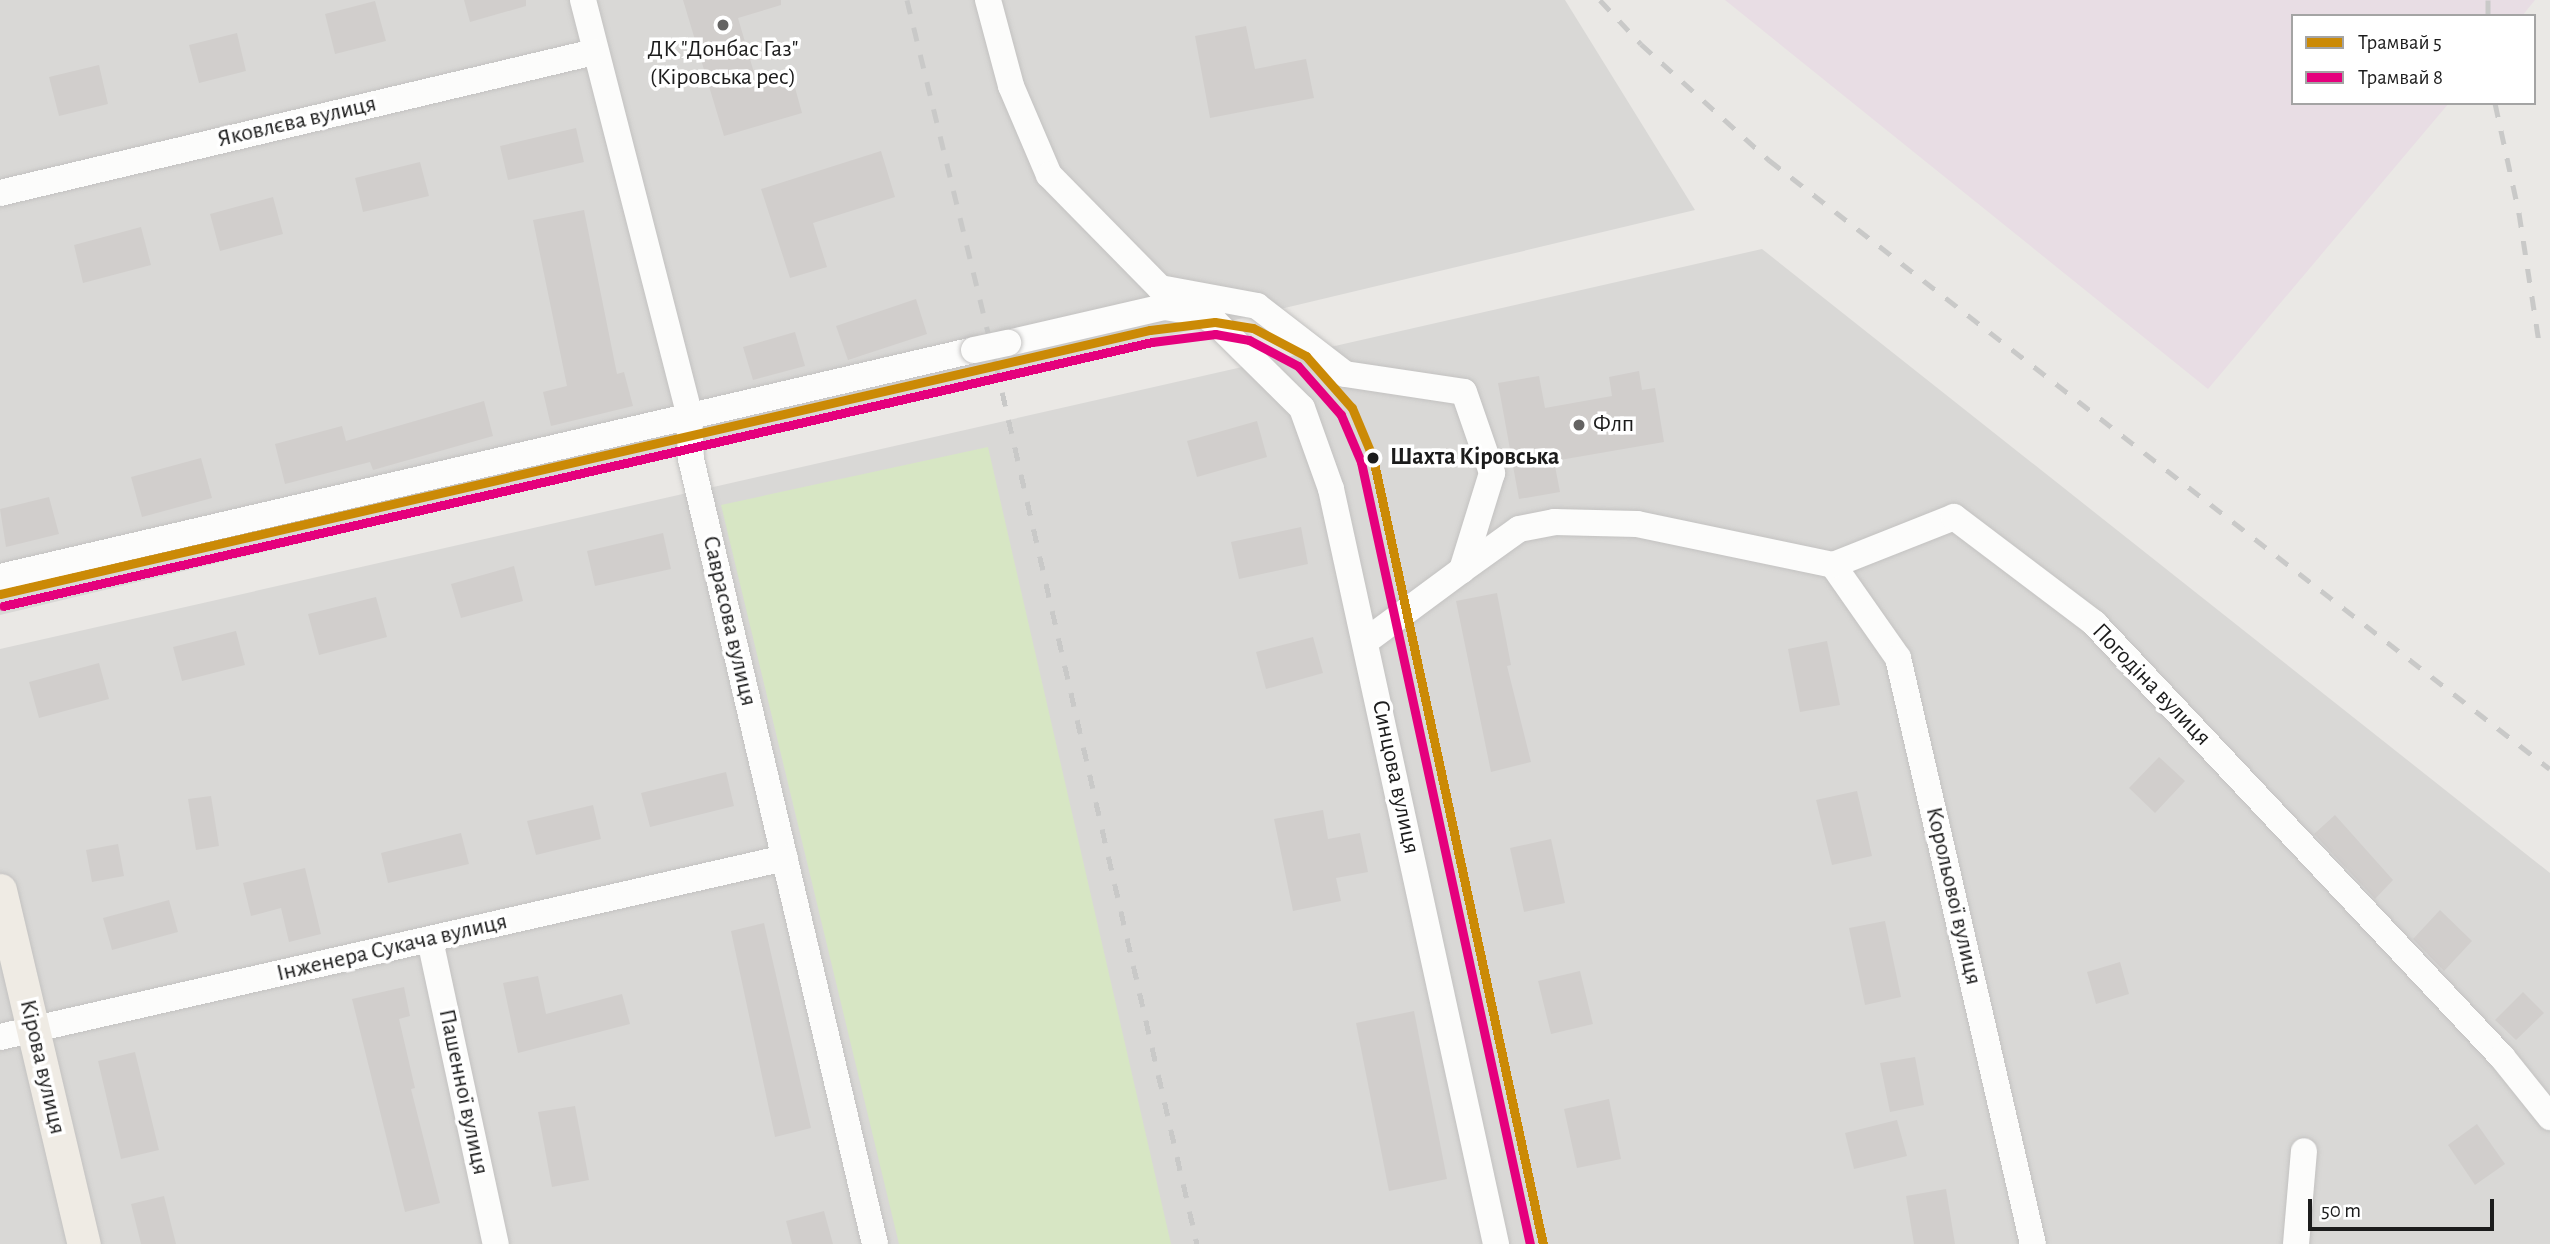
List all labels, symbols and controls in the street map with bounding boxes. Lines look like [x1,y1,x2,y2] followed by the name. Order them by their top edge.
[2291,14,2536,105] legend
[715,17,731,33] marker: ДК "Донбас Газ" (Кіровська рес)
[2358,32,2442,53] text: Трамвай 5
[648,36,798,92] place label: ДК "Донбас Газ" (Кіровська рес)
[2358,67,2443,88] text: Трамвай 8
[215,90,379,154] street label: Яковлєва вулиця
[1593,411,1634,439] place label: Флп
[1571,417,1587,433] marker: Флп
[1390,444,1559,472] place label: Шахта Кіровська
[1362,447,1384,469] marker: Шахта Кіровська
[695,533,763,709] street label: Саврасова вулиця
[2085,618,2217,752] street label: Погодіна вулиця
[1365,697,1425,857] street label: Синцова вулиця
[1919,804,1987,988] street label: Корольової вулиця
[274,907,510,989] street label: Інженера Сукача вулиця
[13,997,71,1137] street label: Кірова вулиця
[431,1006,495,1178] street label: Пашенної вулиця
[2312,1184,2498,1228] scale bar
[2321,1200,2361,1221] text: 50 m

